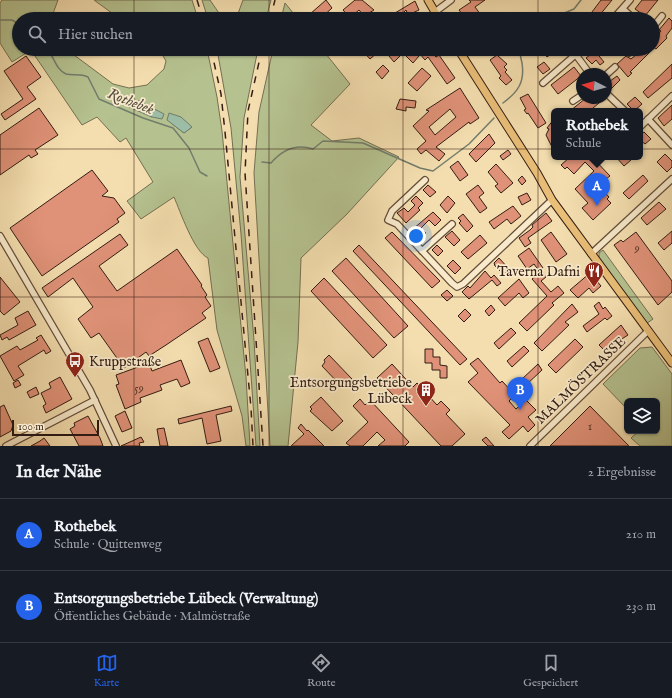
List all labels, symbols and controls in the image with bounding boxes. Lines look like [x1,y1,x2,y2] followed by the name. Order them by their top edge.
[12,12,660,56] search box
[26,23,48,45] icon: search
[58,25,133,44] text: Hier suchen
[576,68,612,104] north arrow
[105,84,157,119] water label: Rothebek
[551,108,643,160] popup
[566,116,628,135] text: Rothebek
[566,135,601,152] text: Schule
[584,173,610,206] pin: A
[406,226,426,246] your location
[633,241,640,256] house number: 9
[583,260,605,288] restaurant icon: Taverna Dafni
[497,263,580,281] place label: Taverna Dafni
[531,332,630,428] street label: MALMÖSTRASSE
[64,350,86,378] bus stop icon: Kruppstraße
[89,353,162,371] place label: Kruppstraße
[290,374,413,408] place label: Entsorgungsbetriebe Lübeck
[507,377,533,410] pin: B
[415,379,437,407] building icon: Entsorgungsbetriebe Lübeck
[134,381,144,396] house number: 59
[624,398,660,434] map controls
[624,398,660,434] button: layers
[12,418,99,437] scale bar
[588,419,592,434] house number: 1
[18,420,44,434] text: 100 m
[16,462,101,483] text: In der Nähe
[588,464,656,481] text: 2 Ergebnisse
[54,517,116,536] text: Rothebek
[25,526,33,543] text: A
[626,526,656,543] text: 210 m
[54,536,162,553] text: Schule · Quittenweg
[54,589,318,608] text: Entsorgungsbetriebe Lübeck (Verwaltung)
[25,598,33,615] text: B
[626,598,656,615] text: 230 m
[54,608,250,625] text: Öffentliches Gebäude · Malmöstraße
[94,652,119,690] tab: Karte
[307,652,336,690] tab: Route
[523,652,578,690] tab: Gespeichert

